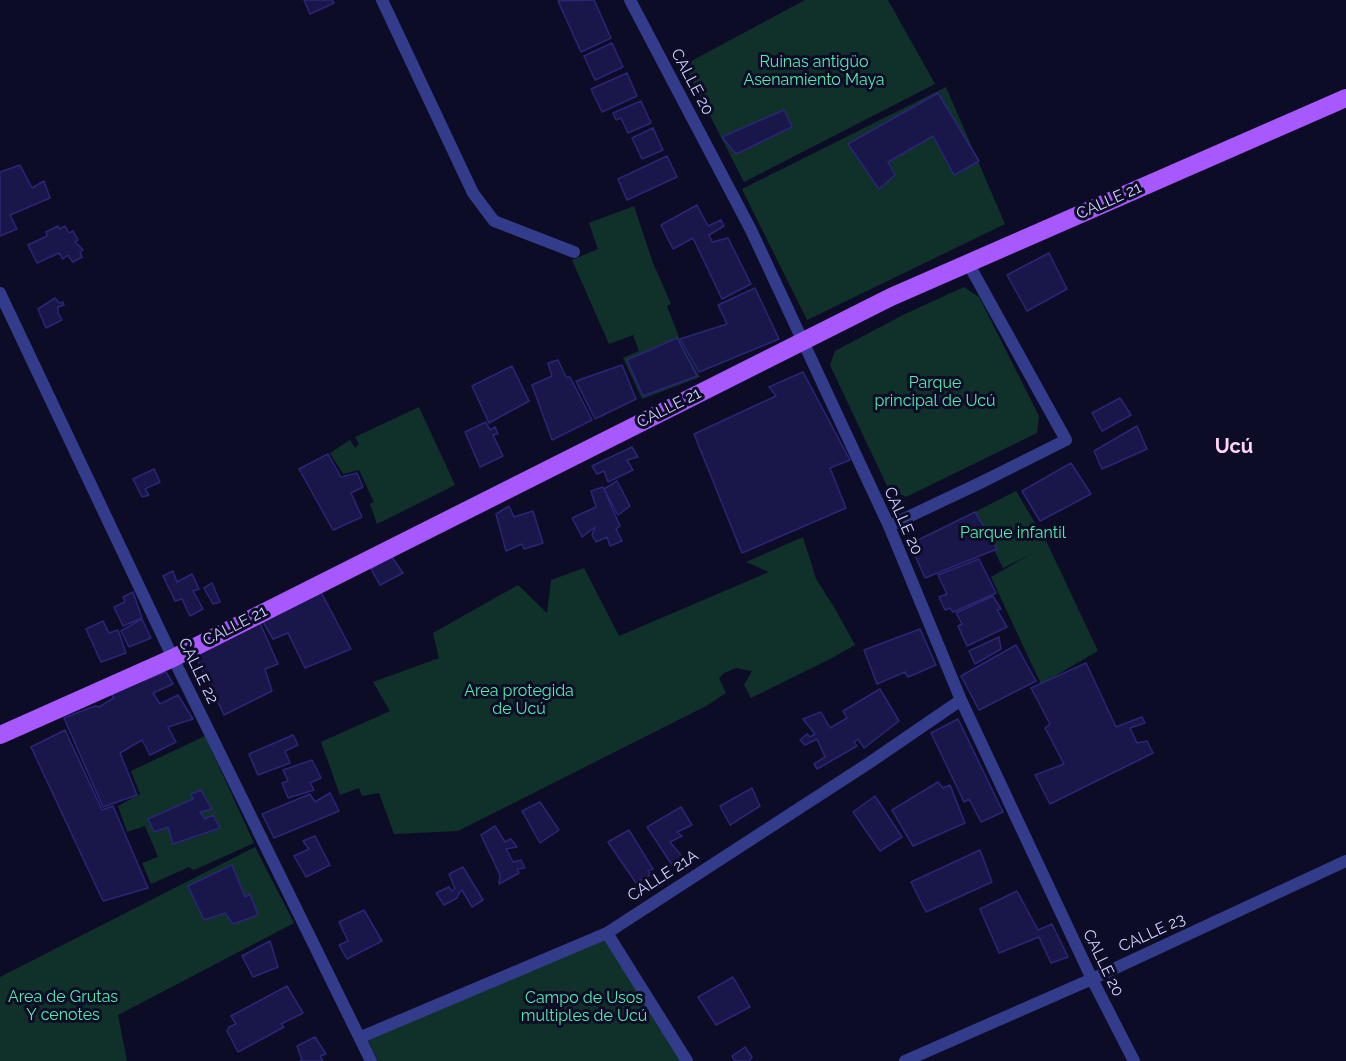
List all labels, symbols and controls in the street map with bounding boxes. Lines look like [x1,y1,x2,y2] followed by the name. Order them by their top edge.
[667,46,717,118] street label: CALLE 20
[743,52,885,90] park label: Ruinas antigüo Asenamiento Maya
[1073,178,1145,224] street label: CALLE 21
[874,373,996,411] park label: Parque principal de Ucú
[634,384,704,432] street label: CALLE 21
[1215,435,1253,459] district label: Ucú
[880,484,926,558] street label: CALLE 20
[960,523,1066,543] park label: Parque infantil
[200,602,270,650] street label: CALLE 21
[174,635,222,707] street label: CALLE 22
[464,681,574,719] park label: Area protegida de Ucú
[624,846,702,906] street label: CALLE 21A
[1116,909,1188,957] street label: CALLE 23
[1079,926,1127,1000] street label: CALLE 20
[8,987,118,1025] park label: Area de Grutas Y cenotes
[521,988,647,1026] park label: Campo de Usos multiples de Ucú

